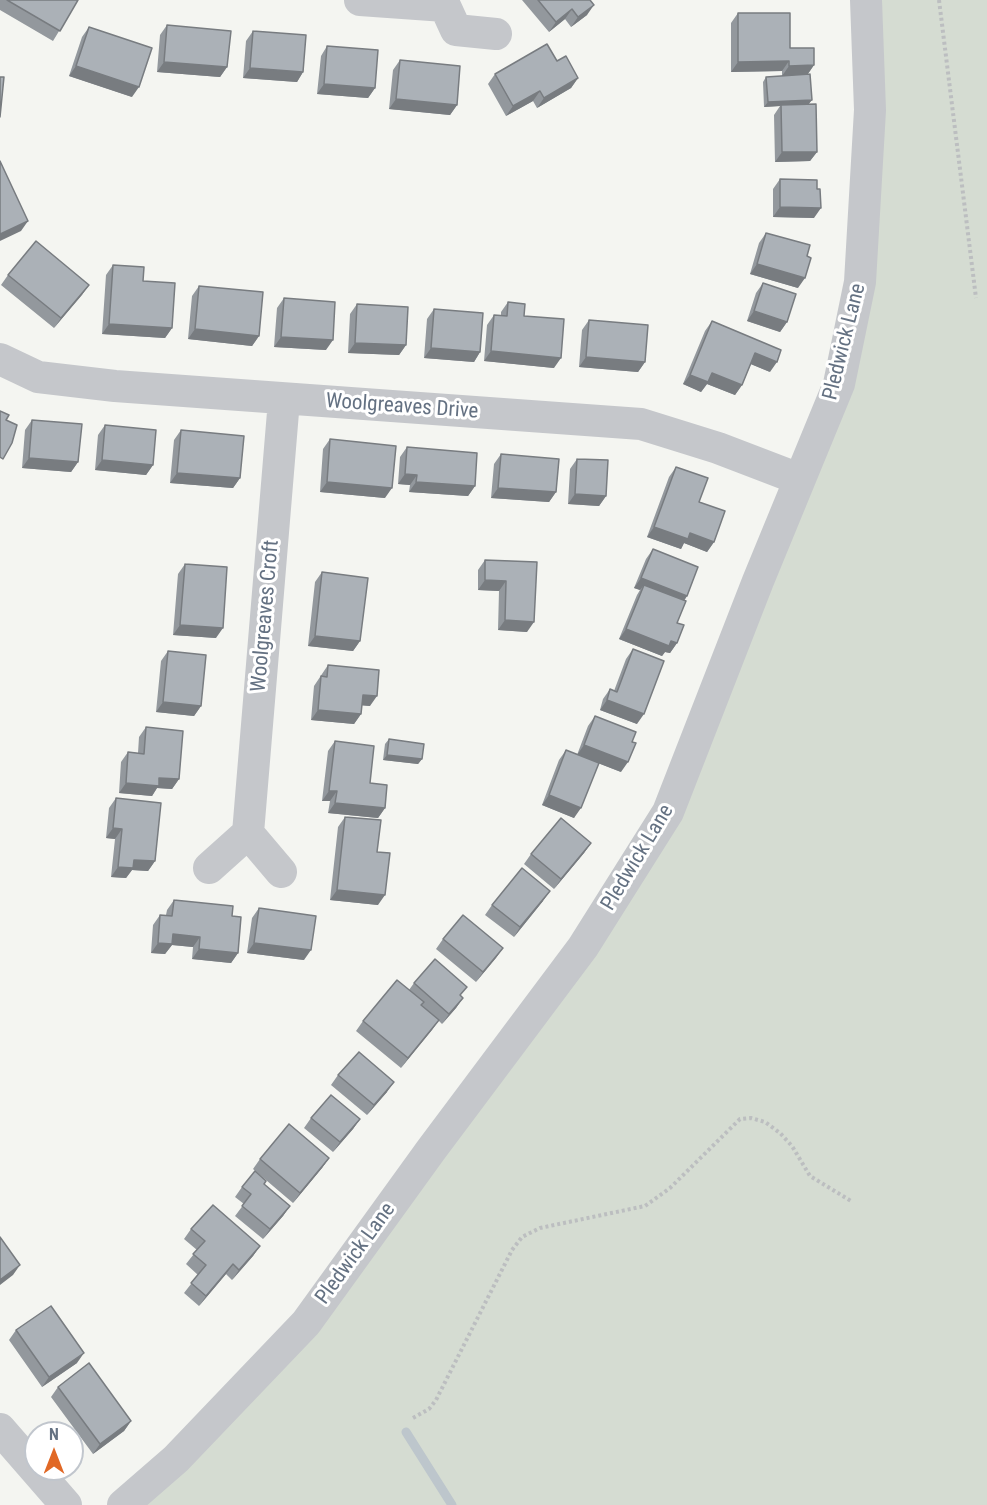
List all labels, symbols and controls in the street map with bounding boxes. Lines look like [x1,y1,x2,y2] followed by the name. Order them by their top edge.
[818,281,872,403] street label: Pledwick Lane
[325,389,479,425] street label: Woolgreaves Drive
[247,539,285,693] street label: Woolgreaves Croft
[596,800,680,916] street label: Pledwick Lane
[311,1198,401,1310] street label: Pledwick Lane
[24,1421,84,1481] north arrow
[49,1425,59,1444] text: N

